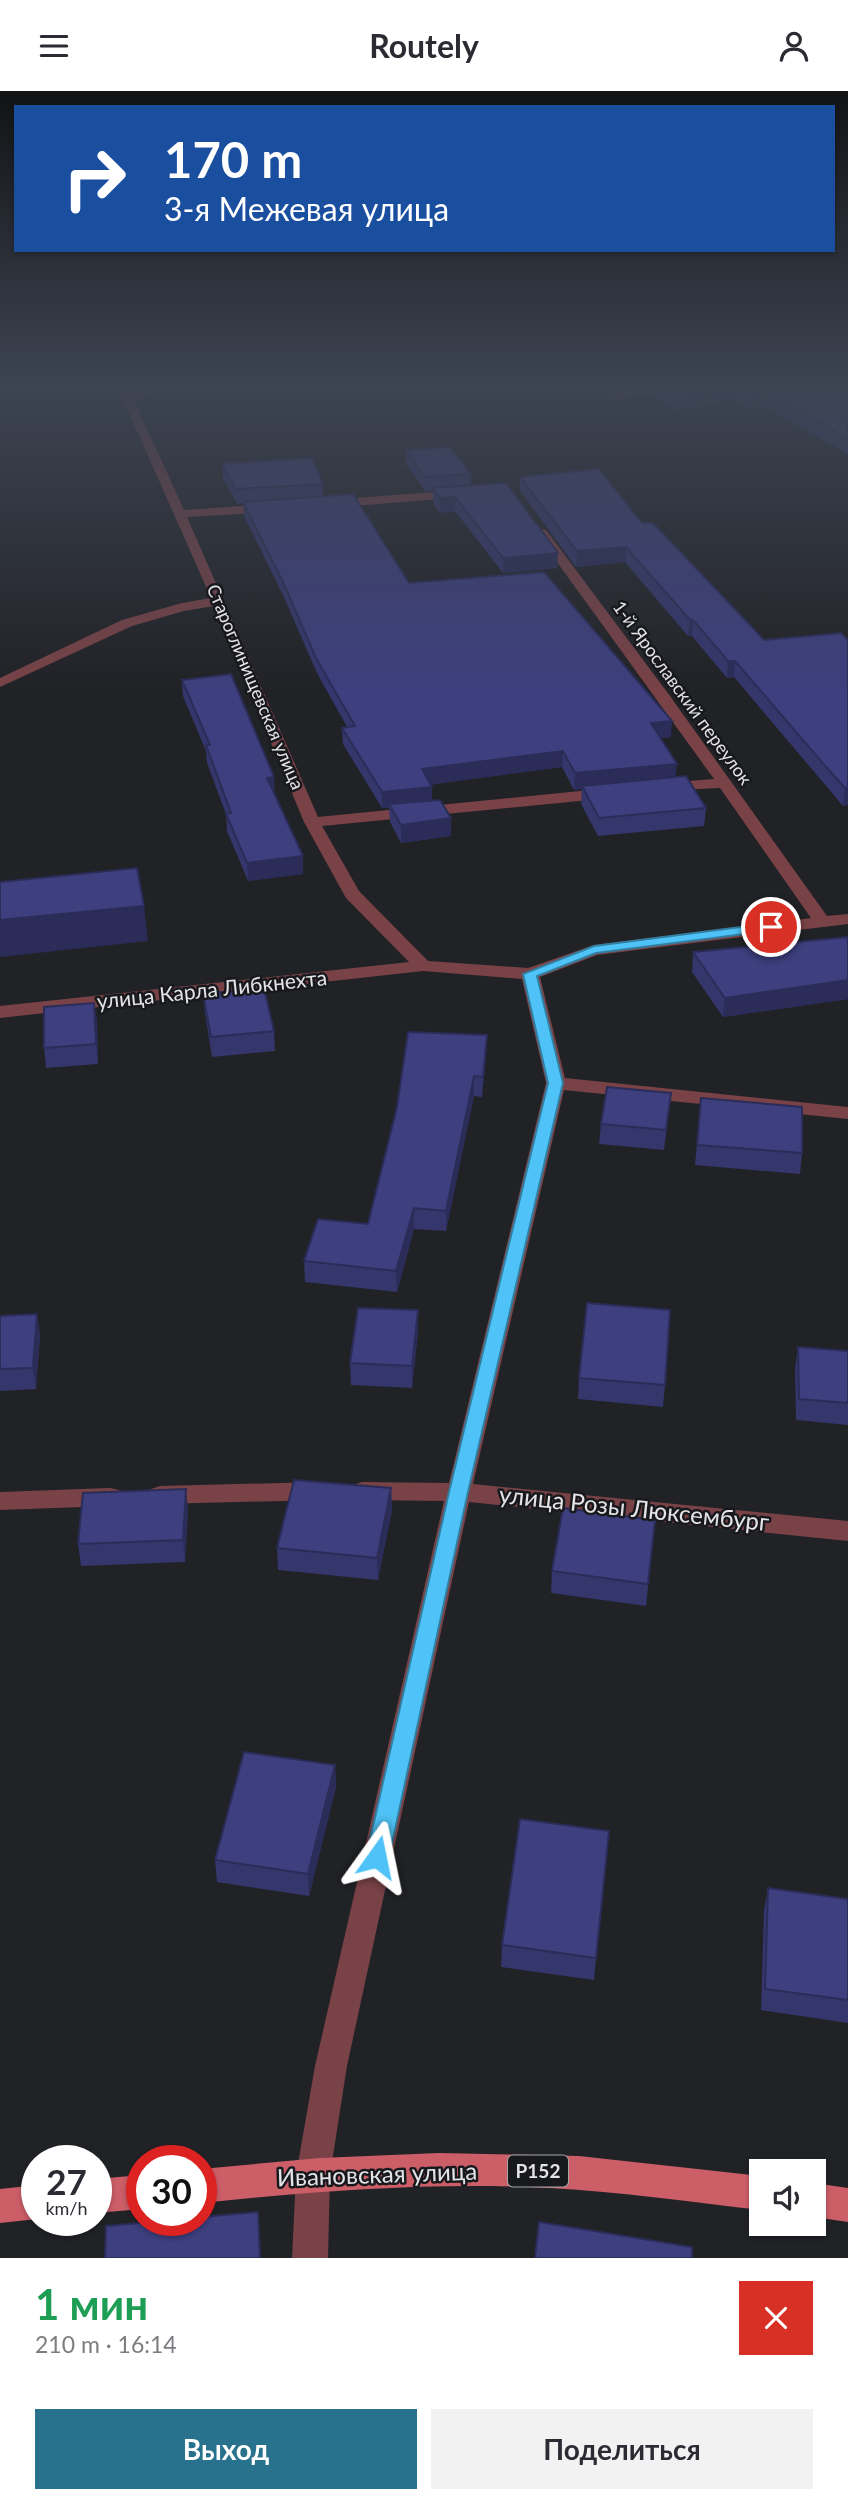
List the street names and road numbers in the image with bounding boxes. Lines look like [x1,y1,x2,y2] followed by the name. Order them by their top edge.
[203,581,309,793] street label: Староглинищевская улица
[609,596,757,789] street label: 1-й Ярославский переулок
[96,964,328,1013] street label: улица Карла Либкнехта
[498,1479,771,1536] street label: улица Розы Люксембург
[508,2155,568,2187] road number: Р152
[276,2156,478,2191] street label: Ивановская улица

